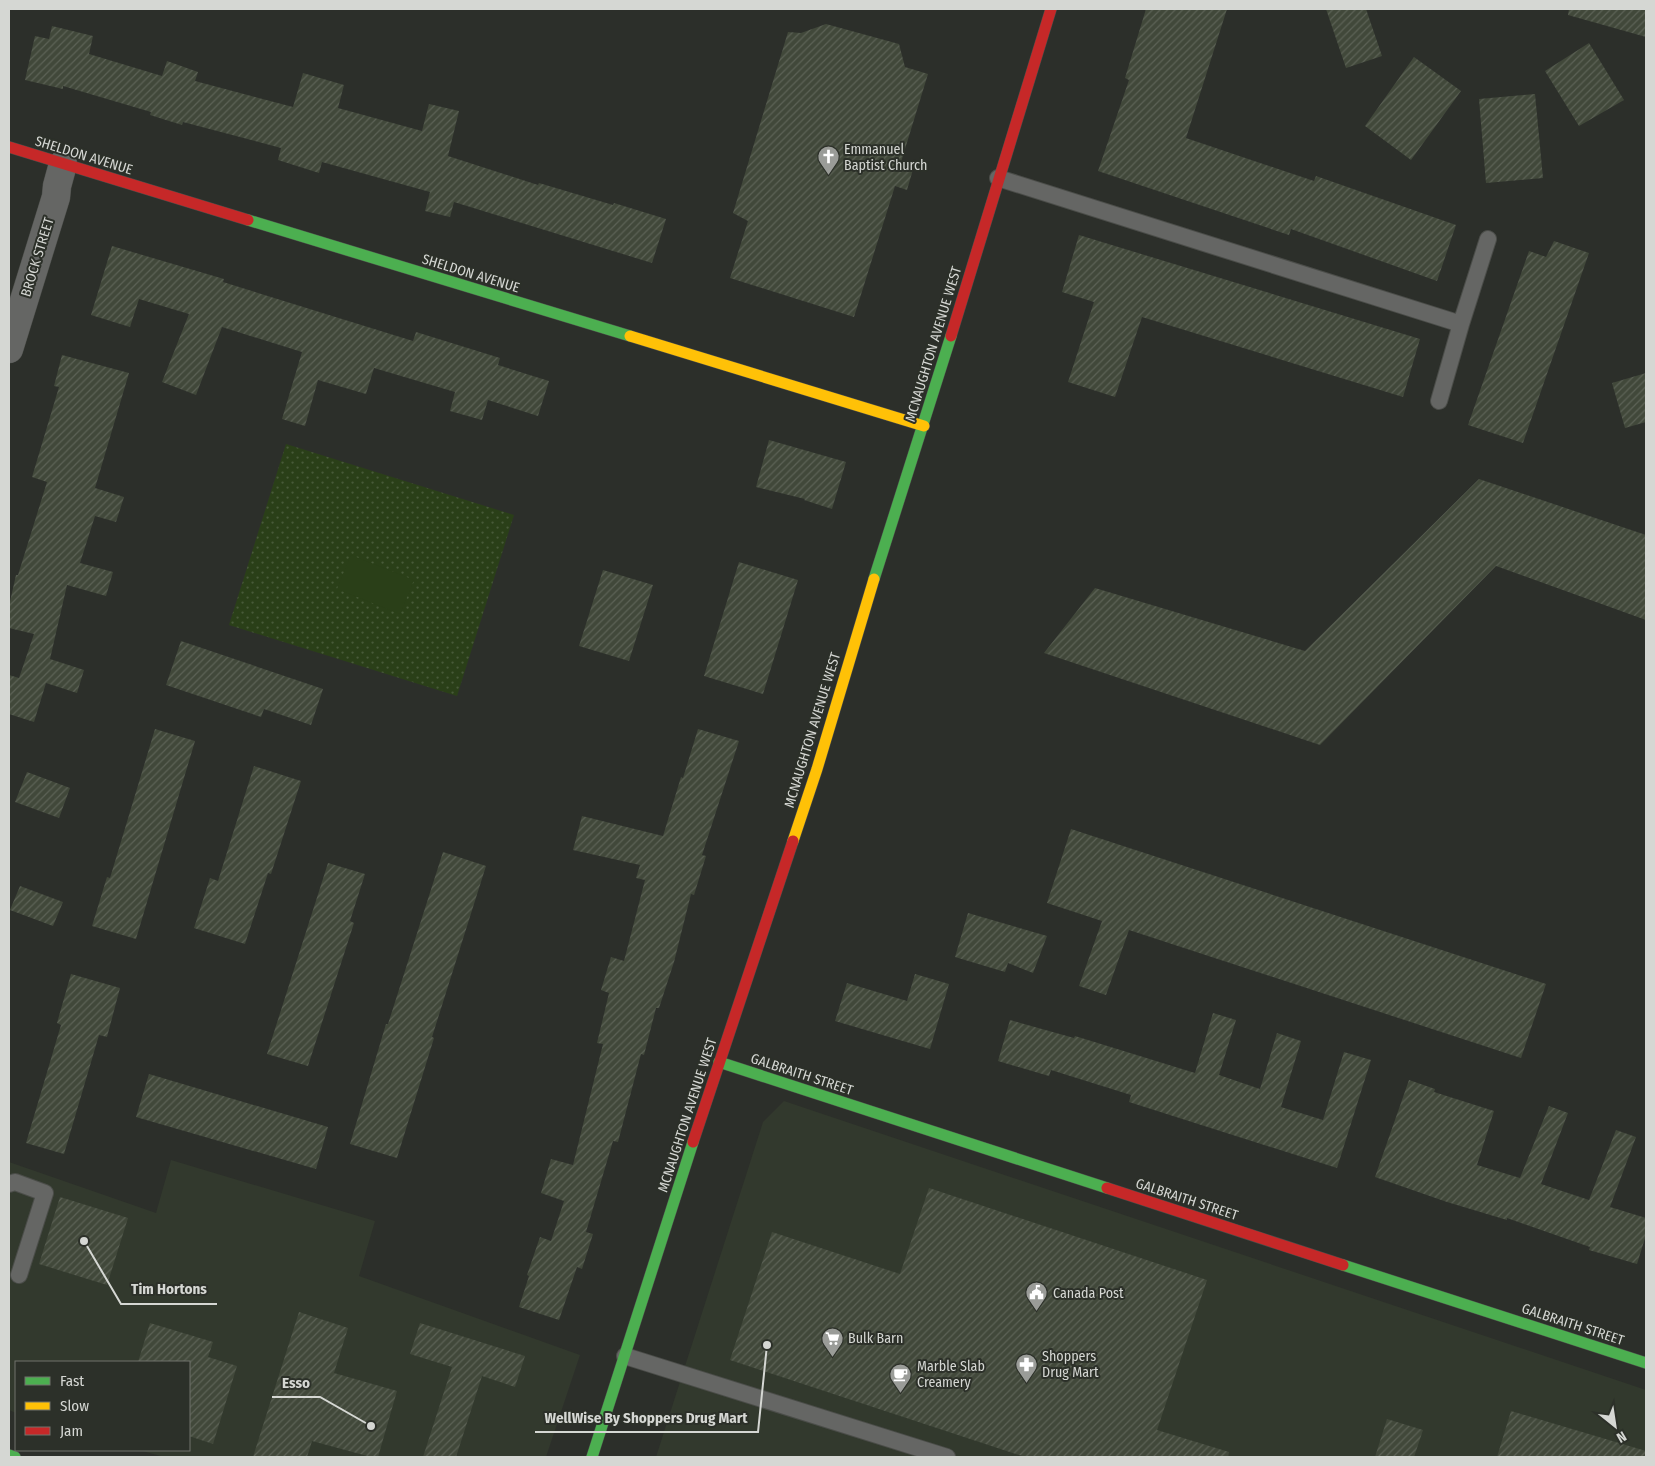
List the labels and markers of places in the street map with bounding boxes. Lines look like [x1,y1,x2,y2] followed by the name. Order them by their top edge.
[844,141,927,174] place label: Emmanuel Baptist Church
[816,145,840,176] church icon: Emmanuel Baptist Church
[121,1274,217,1304] callout: Tim Hortons
[1025,1281,1049,1312] public building icon: Canada Post
[1053,1285,1124,1302] place label: Canada Post
[820,1326,844,1357] supermarket icon: Bulk Barn
[848,1330,903,1347] place label: Bulk Barn
[1042,1348,1099,1381] place label: Shoppers Drug Mart
[1014,1352,1038,1383] pharmacy icon: Shoppers Drug Mart
[917,1358,985,1391] place label: Marble Slab Creamery
[889,1362,913,1393] cafe icon: Marble Slab Creamery
[272,1367,320,1397] callout: Esso
[535,1402,758,1432] callout: WellWise By Shoppers Drug Mart

